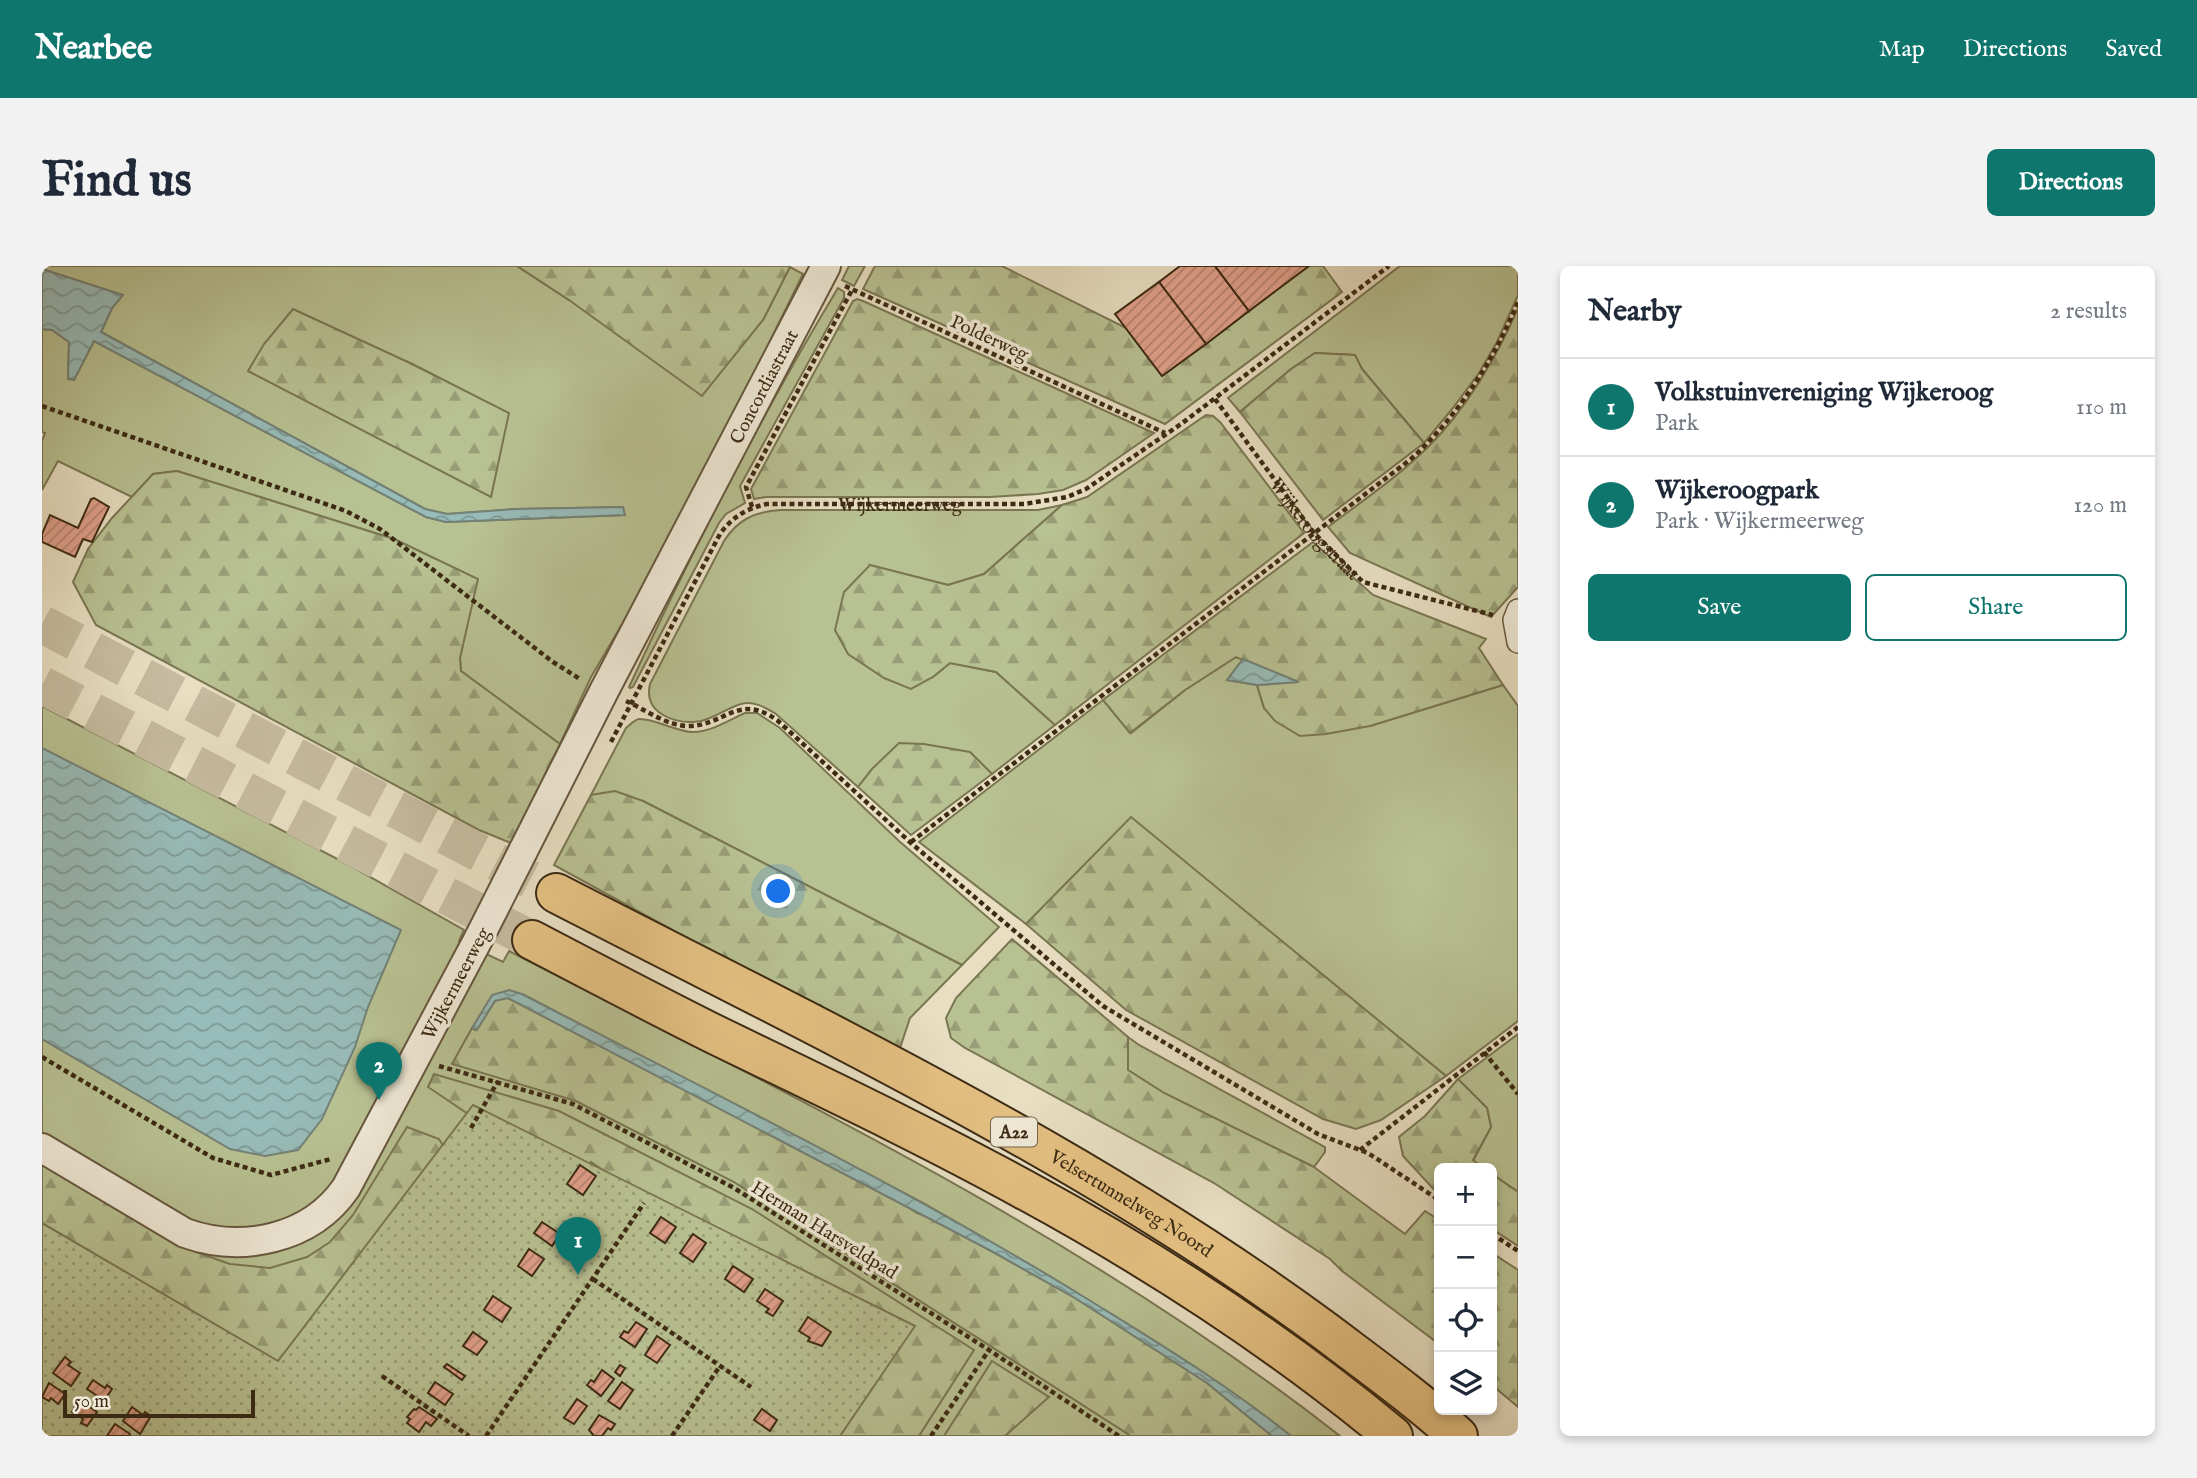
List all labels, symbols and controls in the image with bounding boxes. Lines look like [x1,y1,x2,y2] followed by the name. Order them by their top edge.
[35,28,152,70] text: Nearbee
[1879,34,1925,65] text: Map
[1963,34,2067,65] text: Directions
[2105,34,2162,65] text: Saved
[1987,149,2155,216] button: Directions
[42,151,192,213] text: Find us
[1588,293,1681,331] text: Nearby
[2050,297,2127,326] text: 2 results
[946,310,1033,368] street label: Polderweg
[725,326,805,449] street label: Concordiastraat
[1655,376,1993,409] text: Volkstuinvereniging Wijkeroog
[1607,393,1615,422] text: 1
[2076,393,2127,422] text: 110 m
[1655,409,1699,438] text: Park
[1263,474,1365,586] street label: Wijkeroogstraat
[1655,474,1819,507] text: Wijkeroogpark
[1606,491,1616,520] text: 2
[2074,491,2127,520] text: 120 m
[838,494,963,518] street label: Wijkermeerweg
[1655,507,1864,536] text: Park · Wijkermeerweg
[1588,574,1851,641] button: Save
[1865,574,2127,641] button: Share
[761,874,795,908] your location
[417,923,497,1044] street label: Wijkermeerweg
[356,1042,402,1100] pin: 2
[991,1118,1037,1146] road number: A22
[1044,1145,1218,1264] street label: Velsertunnelweg Noord
[1434,1163,1497,1415] map controls
[1434,1163,1497,1226] button: +
[746,1176,902,1286] street label: Herman Harsveldpad
[555,1217,601,1275] pin: 1
[1434,1226,1497,1289] button: −
[1434,1289,1497,1352] button: locate
[1434,1352,1497,1415] button: layers
[63,1387,256,1419] scale bar
[74,1390,109,1414] text: 50 m

